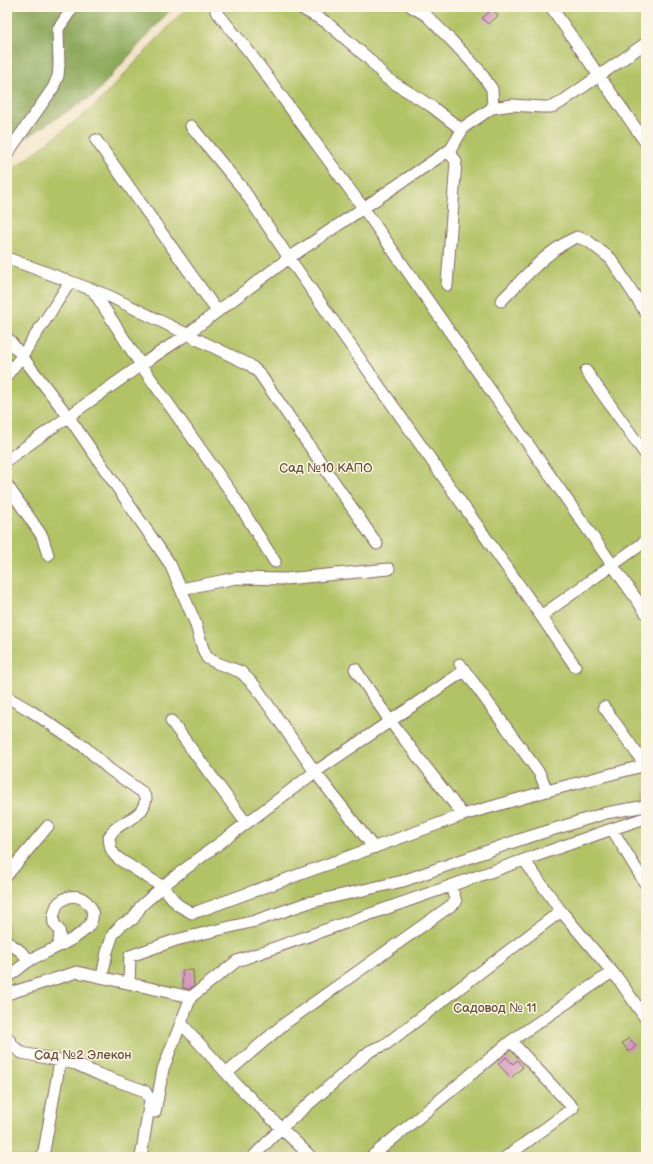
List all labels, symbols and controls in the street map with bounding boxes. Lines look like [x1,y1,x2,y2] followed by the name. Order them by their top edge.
[279,460,373,476] park label: Сад №10 КАПО
[453,1000,537,1016] park label: Садовод № 11
[34,1047,132,1063] park label: Сад №2 Элекон

